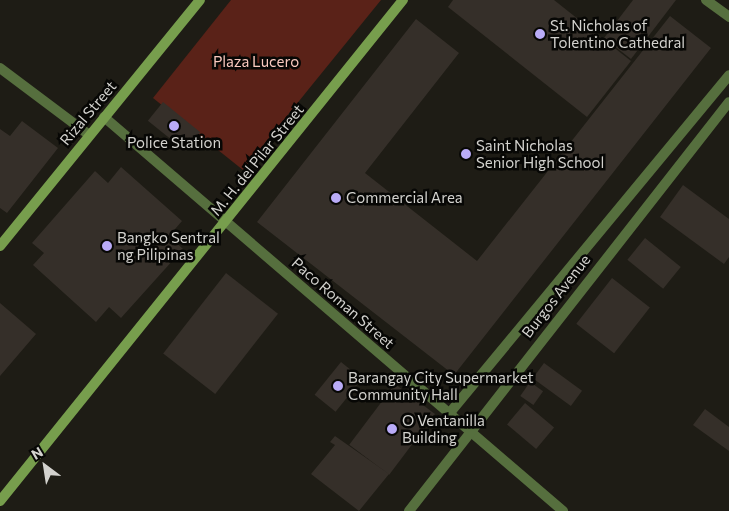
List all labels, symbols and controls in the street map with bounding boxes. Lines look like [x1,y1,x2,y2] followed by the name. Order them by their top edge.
[550,16,685,51] place label: St. Nicholas of Tolentino Cathedral
[534,28,546,40] marker: St. Nicholas of Tolentino Cathedral
[213,53,299,71] park label: Plaza Lucero
[56,77,120,149] street label: Rizal Street
[207,101,307,219] street label: M. H. del Pilar Street
[168,120,180,132] marker: Police Station
[127,134,221,152] place label: Police Station
[476,136,604,171] place label: Saint Nicholas Senior High School
[460,148,472,160] marker: Saint Nicholas Senior High School
[346,189,463,207] place label: Commercial Area
[330,192,342,204] marker: Commercial Area
[117,228,220,263] place label: Bangko Sentral ng Pilipinas
[101,240,113,252] marker: Bangko Sentral ng Pilipinas
[518,251,594,341] street label: Burgos Avenue
[288,254,398,352] street label: Paco Roman Street
[348,368,534,403] place label: Barangay City Supermarket Community Hall
[332,380,344,392] marker: Barangay City Supermarket Community Hall
[402,411,485,446] place label: O Ventanilla Building
[386,423,398,435] marker: O Ventanilla Building
[20,441,70,491] north arrow
[28,443,46,463] text: N

